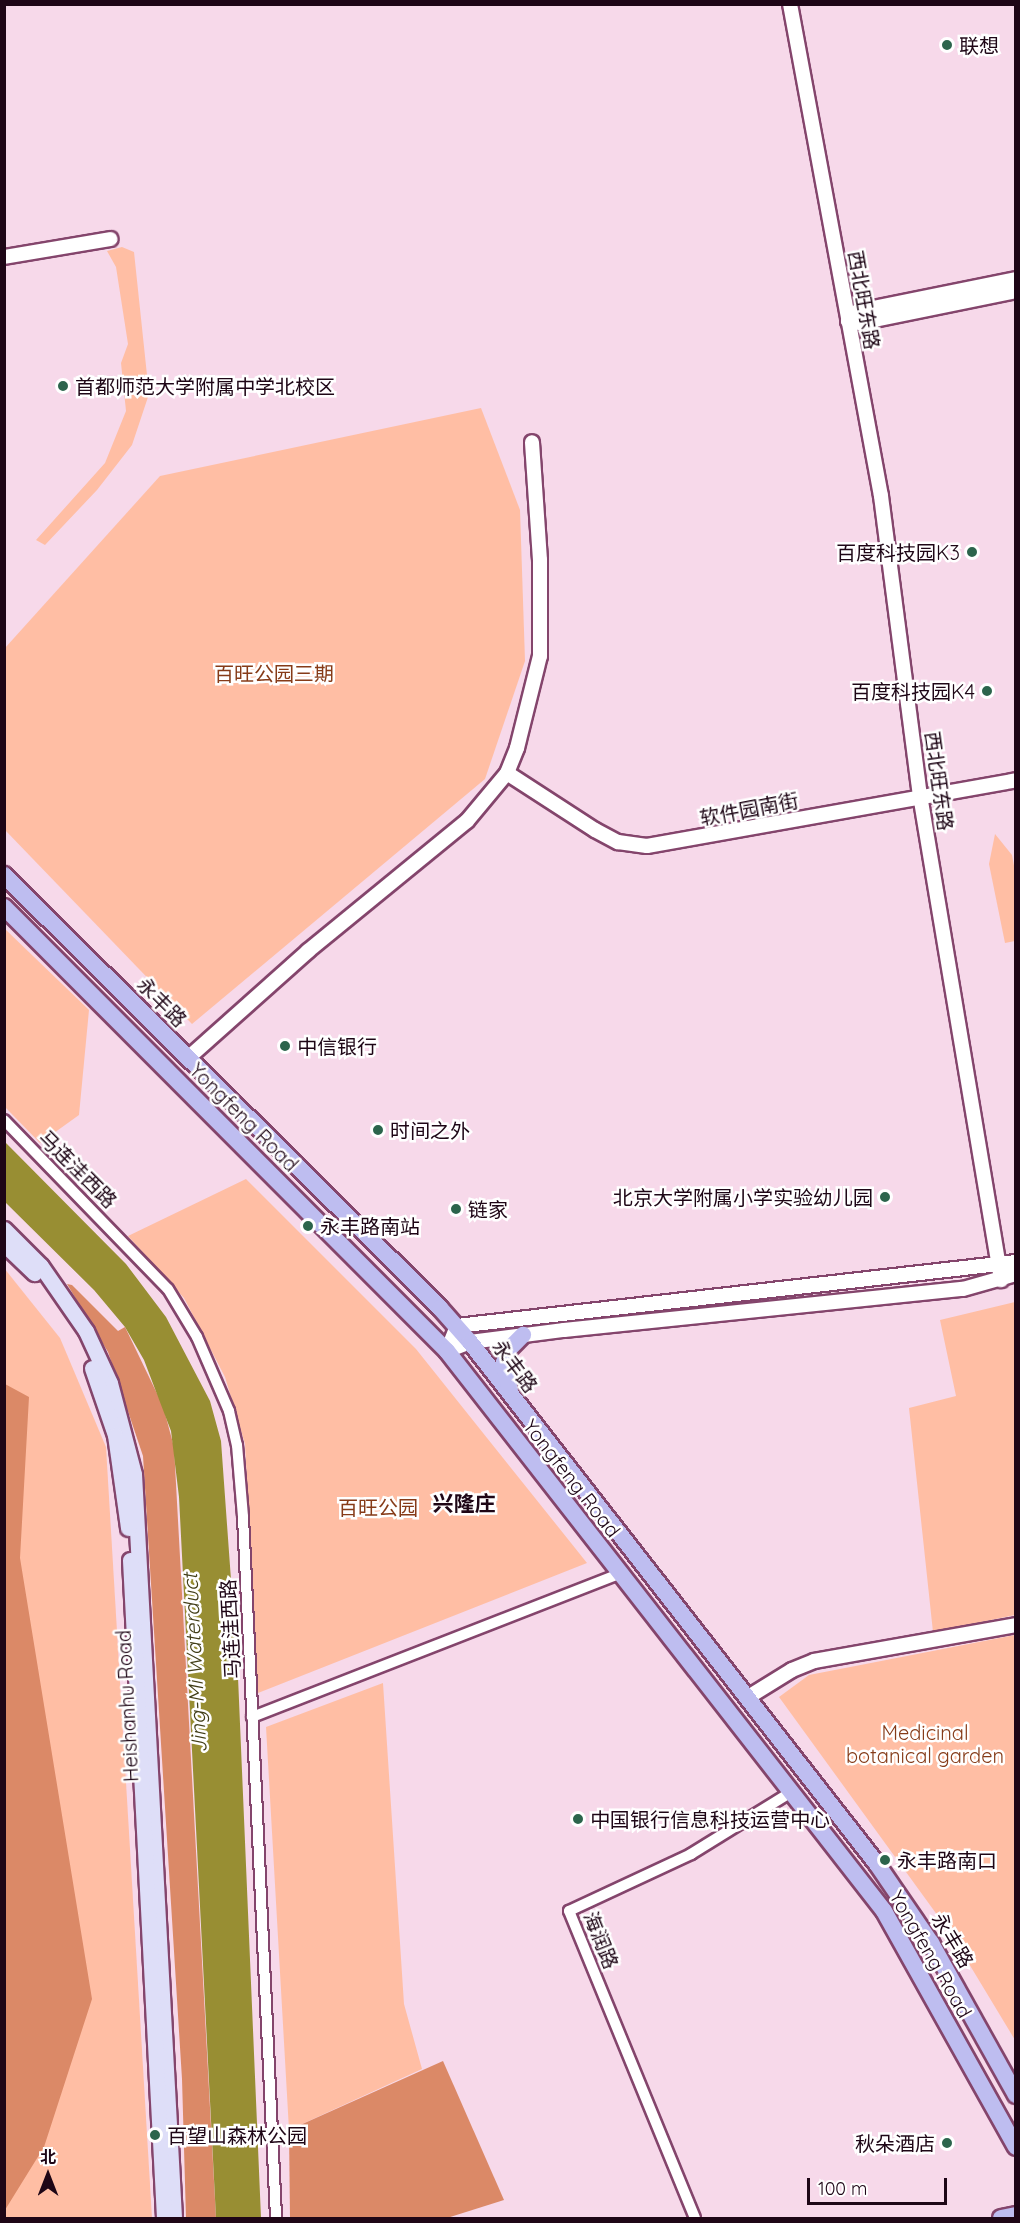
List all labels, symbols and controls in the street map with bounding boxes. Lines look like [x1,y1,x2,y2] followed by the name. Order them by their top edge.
[959,33,999,57] place label: 联想
[940,38,954,52] marker: 联想
[843,249,885,351] street label: 西北旺东路
[75,374,335,398] place label: 首都师范大学附属中学北校区
[56,379,70,393] marker: 首都师范大学附属中学北校区
[836,540,960,564] place label: 百度科技园K3
[965,545,979,559] marker: 百度科技园K3
[214,661,334,685] park label: 百旺公园三期
[851,679,975,703] place label: 百度科技园K4
[980,684,994,698] marker: 百度科技园K4
[920,730,958,832] street label: 西北旺东路
[698,788,800,830] street label: 软件园南街
[132,972,192,1032] street label: 永丰路
[297,1034,377,1058] place label: 中信银行
[278,1039,292,1053] marker: 中信银行
[185,1058,303,1176] street label: Yongfeng Road
[390,1118,470,1142] place label: 时间之外
[371,1123,385,1137] marker: 时间之外
[34,1125,122,1213] street label: 马连洼西路
[613,1185,873,1209] place label: 北京大学附属小学实验幼儿园
[878,1190,892,1204] marker: 北京大学附属小学实验幼儿园
[468,1197,508,1221] place label: 链家
[449,1202,463,1216] marker: 链家
[320,1214,420,1238] place label: 永丰路南站
[301,1219,315,1233] marker: 永丰路南站
[487,1335,543,1397] street label: 永丰路
[518,1414,626,1542] street label: Yongfeng Road
[433,1490,495,1516] district label: 兴隆庄
[338,1495,418,1519] park label: 百旺公园
[177,1573,211,1753] water label: Jing-Mi Waterduct
[215,1578,245,1680] street label: 马连洼西路
[111,1629,143,1783] street label: Heishanhu Road
[846,1721,1004,1768] park label: Medicinal botanical garden
[590,1807,830,1831] place label: 中国银行信息科技运营中心
[571,1812,585,1826] marker: 中国银行信息科技运营中心
[897,1848,997,1872] place label: 永丰路南口
[878,1853,892,1867] marker: 永丰路南口
[885,1886,977,2022] street label: Yongfeng Road
[579,1908,623,1972] street label: 海润路
[927,1908,979,1972] street label: 永丰路
[167,2123,307,2147] place label: 百望山森林公园
[148,2128,162,2142] marker: 百望山森林公园
[855,2131,935,2155] place label: 秋朵酒店
[940,2136,954,2150] marker: 秋朵酒店
[18,2145,78,2205] north arrow
[40,2147,56,2167] text: 北
[810,2166,950,2204] scale bar
[818,2177,867,2200] text: 100 m

